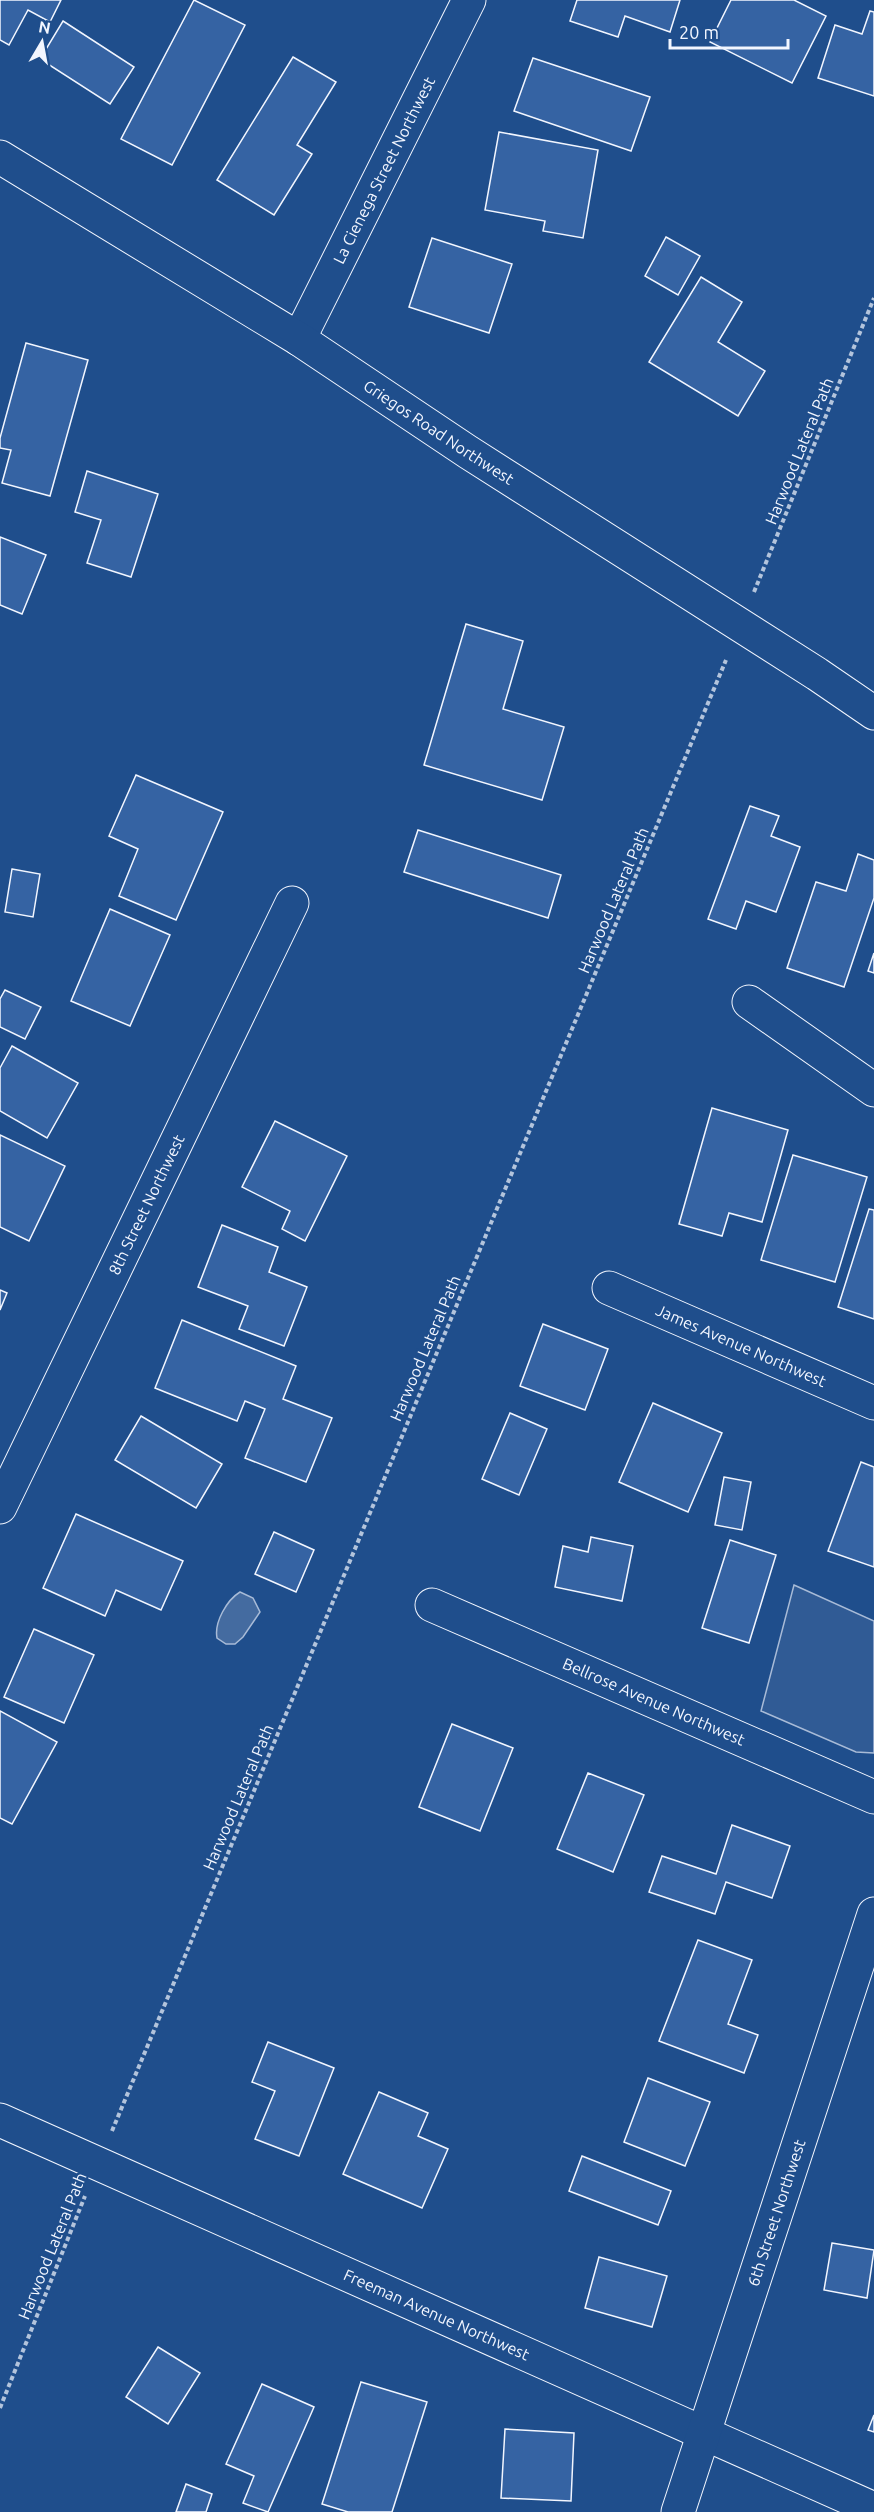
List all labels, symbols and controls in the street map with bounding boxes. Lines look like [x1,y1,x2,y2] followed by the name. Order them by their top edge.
[12,12,72,72] north arrow
[670,12,788,50] scale bar
[37,17,52,37] text: N
[679,22,719,42] text: 20 m
[329,73,438,267] street label: La Cienega Street Northwest
[761,375,837,527] street label: Harwood Lateral Path
[360,376,518,488] street label: Griegos Road Northwest
[574,824,652,976] street label: Harwood Lateral Path
[105,1131,188,1277] street label: 8th Street Northwest
[386,1272,464,1424] street label: Harwood Lateral Path
[653,1300,830,1390] street label: James Avenue Northwest
[560,1654,748,1749] street label: Bellrose Avenue Northwest
[199,1721,277,1873] street label: Harwood Lateral Path
[744,2136,809,2288] street label: 6th Street Northwest
[14,2170,90,2322] street label: Harwood Lateral Path
[341,2265,533,2364] street label: Freeman Avenue Northwest

